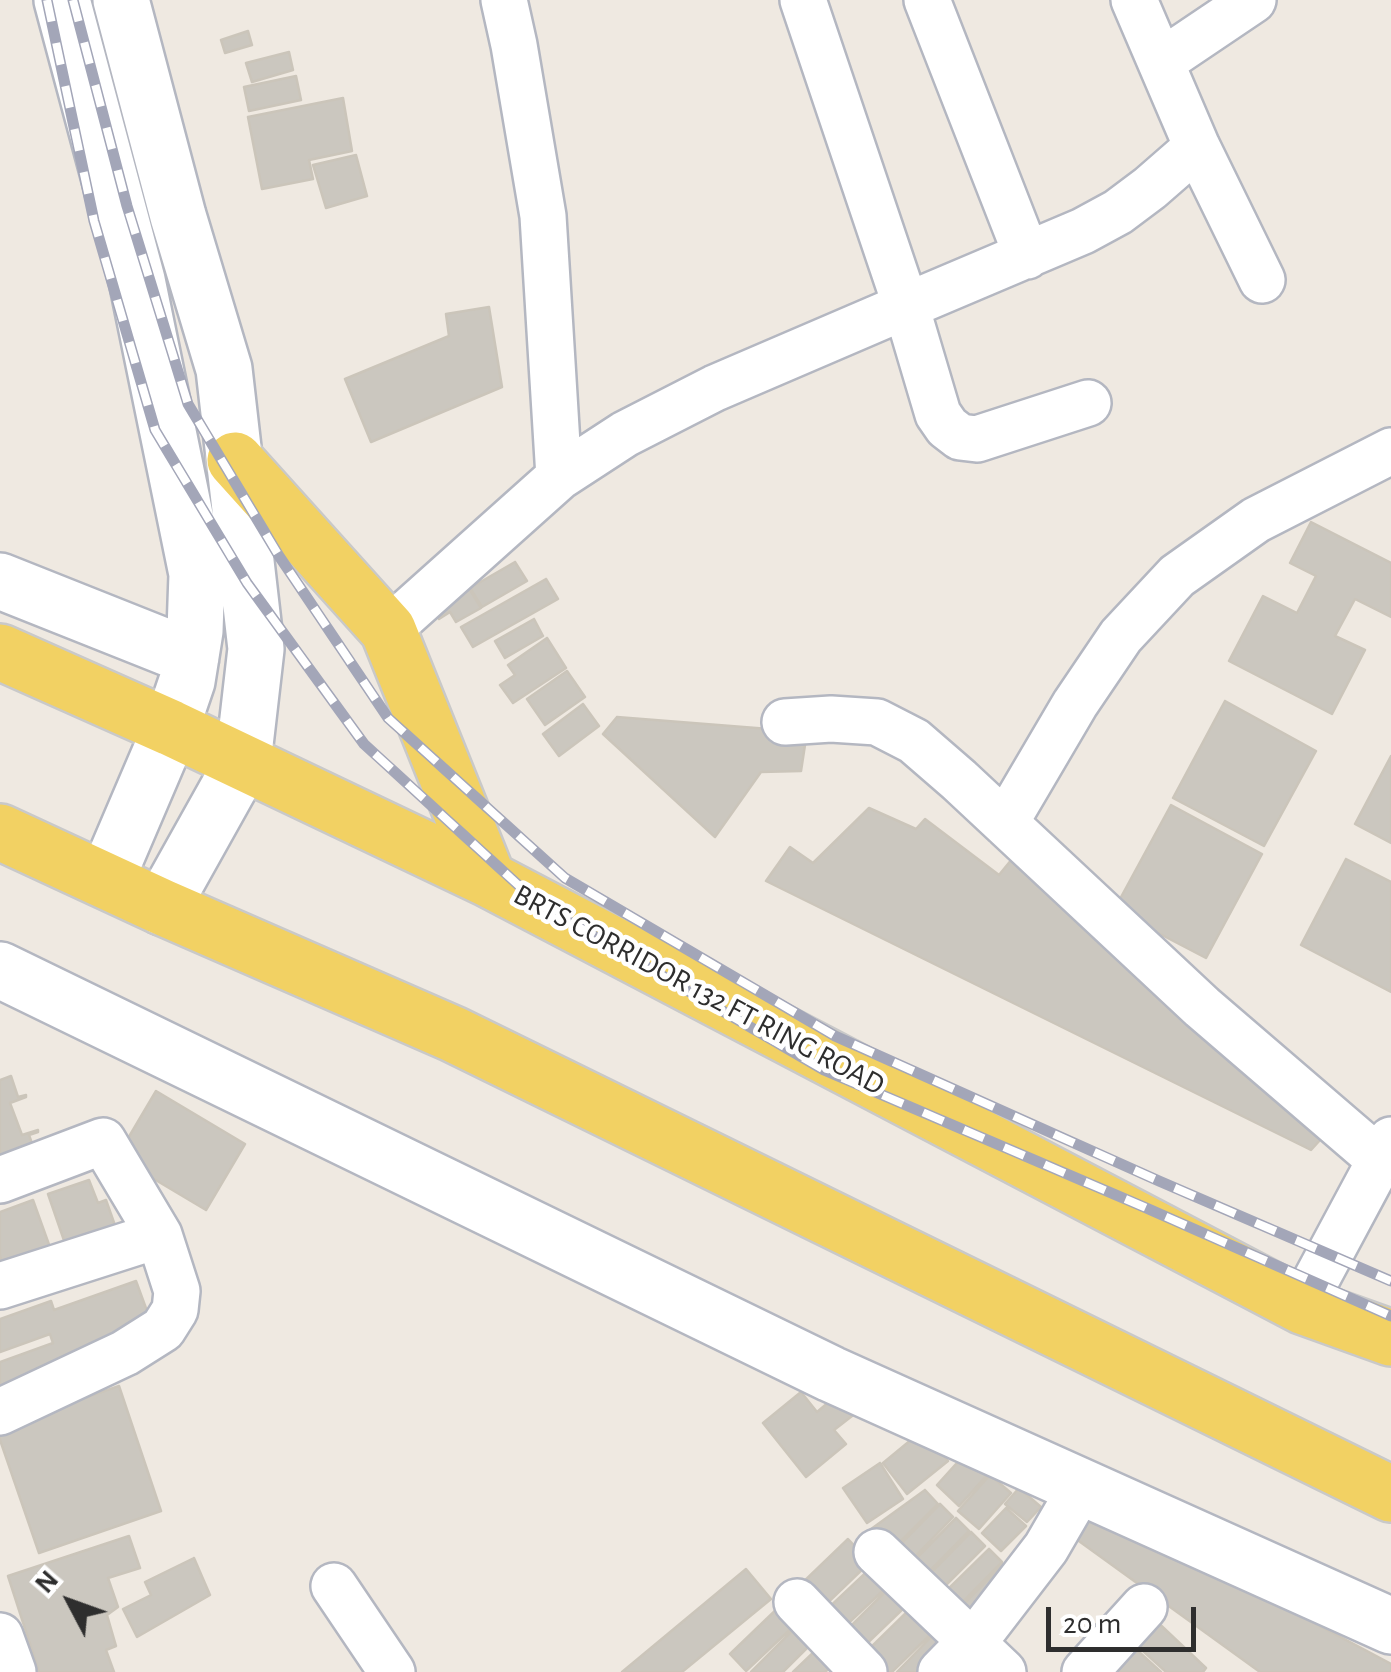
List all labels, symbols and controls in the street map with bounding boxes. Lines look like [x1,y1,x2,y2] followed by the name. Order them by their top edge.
[507,877,891,1103] street label: BRTS CORRIDOR 132 FT RING ROAD
[20,1552,120,1652] north arrow
[30,1566,64,1599] text: N
[1051,1587,1201,1649] scale bar
[1063,1609,1121,1639] text: 20 m

